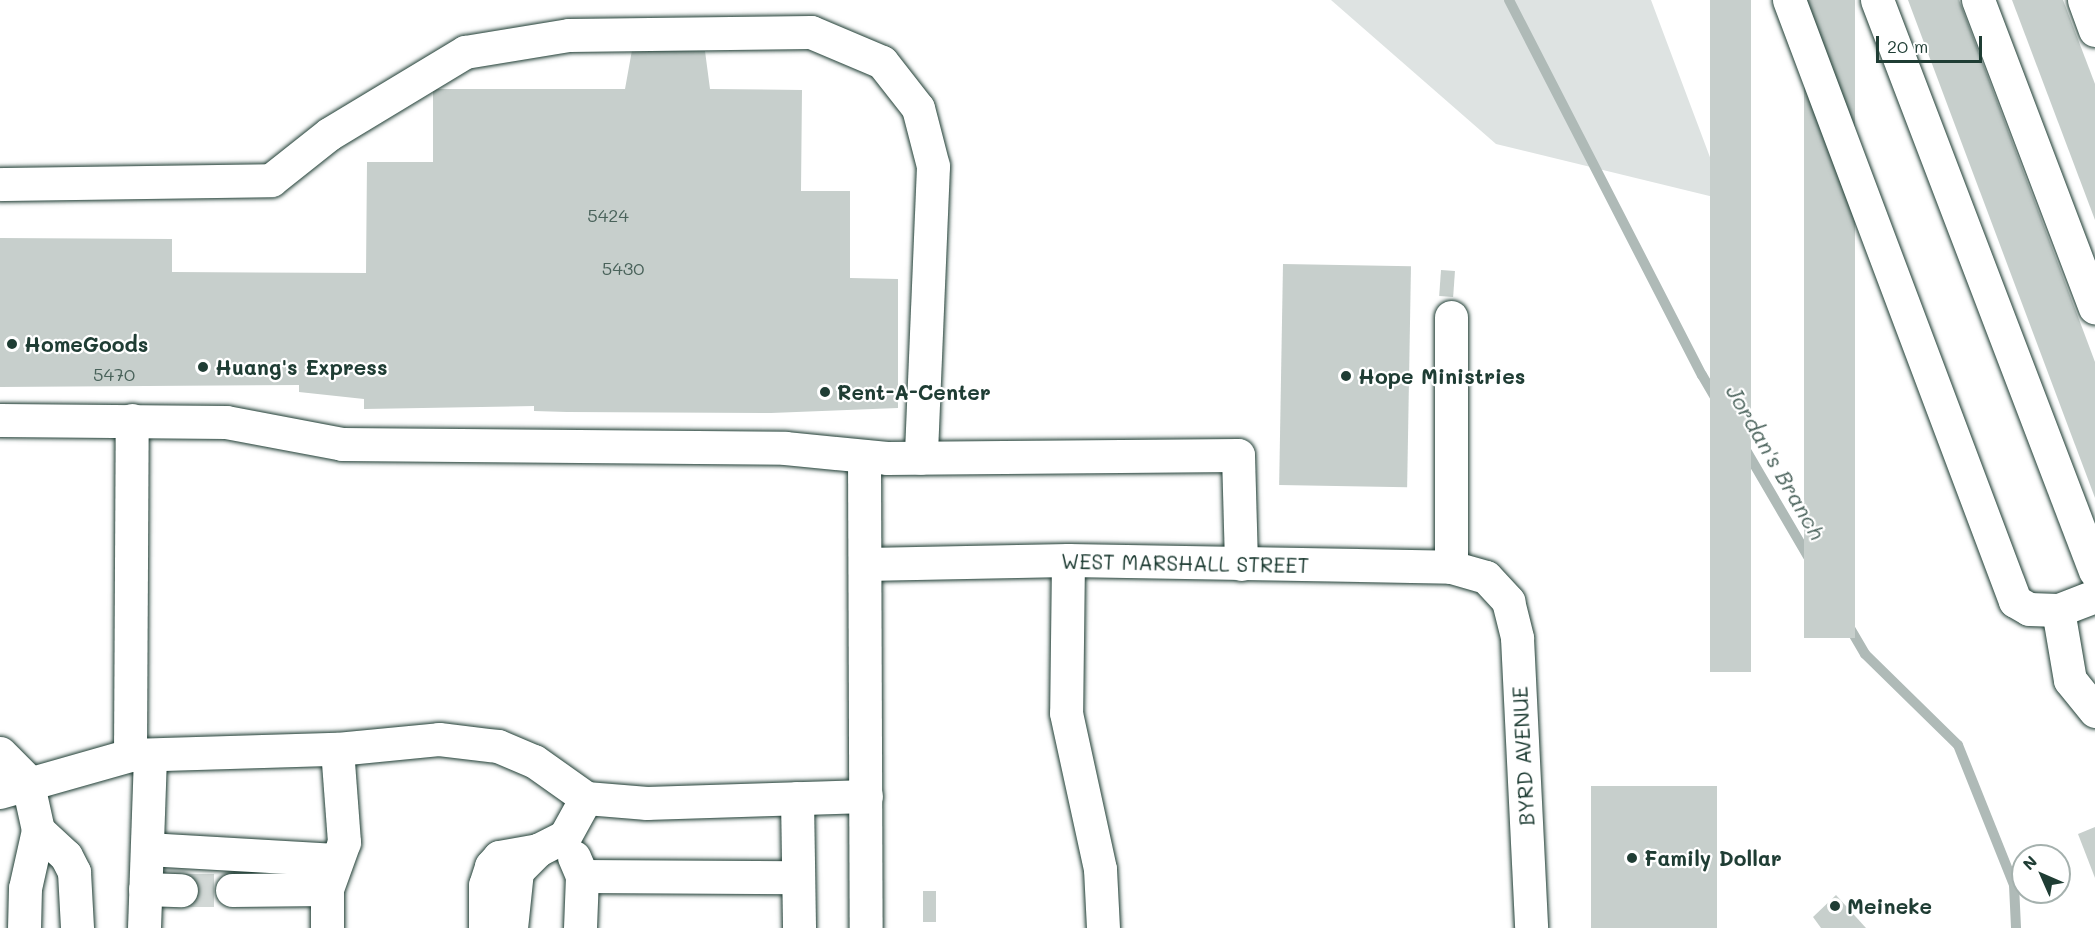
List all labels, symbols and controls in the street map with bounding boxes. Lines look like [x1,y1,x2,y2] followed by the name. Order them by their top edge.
[1879,24,1986,62] scale bar
[1887,34,1928,58] text: 20 m
[587,204,629,226] house number: 5424
[602,257,644,279] house number: 5430
[24,331,148,357] place label: HomeGoods
[5,337,19,351] marker: HomeGoods
[215,354,387,380] place label: Huang's Express
[196,360,210,374] marker: Huang's Express
[93,363,135,385] house number: 5470
[1358,363,1525,389] place label: Hope Ministries
[1339,369,1353,383] marker: Hope Ministries
[837,379,991,405] place label: Rent-A-Center
[1721,380,1831,544] water label: Jordan's Branch
[818,385,832,399] marker: Rent-A-Center
[1061,548,1309,578] street label: WEST MARSHALL STREET
[1507,686,1539,826] street label: BYRD AVENUE
[2011,844,2071,904] north arrow
[1644,845,1782,871] place label: Family Dollar
[1625,851,1639,865] marker: Family Dollar
[2018,851,2041,874] text: N
[1847,893,1932,919] place label: Meineke
[1828,899,1842,913] marker: Meineke

